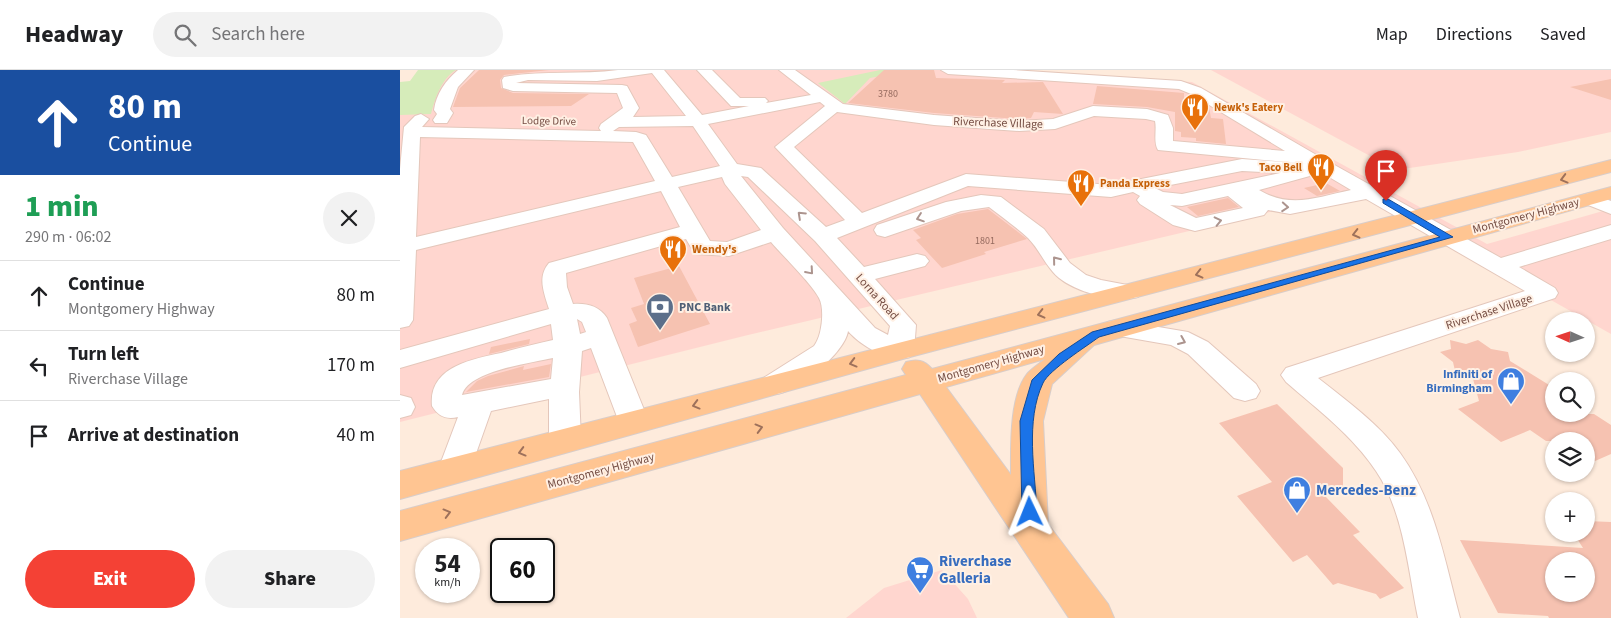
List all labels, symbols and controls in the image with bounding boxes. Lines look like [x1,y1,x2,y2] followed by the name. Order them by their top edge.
[153,12,503,57] search box
[25,17,123,52] text: Headway
[171,21,199,49] icon: search
[211,21,305,48] text: Search here
[1376,22,1408,47] text: Map
[1436,22,1512,47] text: Directions
[1540,22,1586,47] text: Saved
[108,82,182,132] text: 80 m
[878,87,898,101] house number: 3780
[25,90,90,155] icon: ahead
[1180,92,1210,131] restaurant icon: Newk's Eatery
[1214,100,1283,115] place label: Newk's Eatery
[522,113,577,129] street label: Lodge Drive
[953,113,1043,133] street label: Riverchase Village
[108,128,192,160] text: Continue
[1365,150,1407,201] pin
[1306,152,1336,191] restaurant icon: Taco Bell
[1372,157,1400,185] icon: arrive
[1259,160,1303,175] place label: Taco Bell
[1066,168,1096,207] restaurant icon: Panda Express
[1560,173,1568,183] one-way arrow
[1100,176,1170,191] place label: Panda Express
[25,185,99,228] text: 1 min
[323,192,375,244] button: close
[1471,193,1582,238] street label: Montgomery Highway
[1282,202,1290,213] one-way arrow
[797,212,806,221] one-way arrow
[916,212,925,222] one-way arrow
[1213,216,1222,227] one-way arrow
[25,226,112,248] text: 290 m · 06:02
[1352,228,1361,238] one-way arrow
[658,234,688,273] restaurant icon: Wendy's
[975,234,995,248] house number: 1801
[692,241,737,258] place label: Wendy's
[1052,256,1061,265] one-way arrow
[804,266,813,275] one-way arrow
[1194,268,1203,279] one-way arrow
[852,270,902,324] street label: Lorna Road
[68,271,145,298] text: Continue
[25,282,53,310] icon: ahead
[337,282,375,309] text: 80 m
[1444,290,1534,334] street label: Riverchase Village
[645,292,675,331] bank icon: PNC Bank
[68,298,215,320] text: Montgomery Highway
[679,299,731,316] place label: PNC Bank
[1038,309,1046,319] one-way arrow
[1545,312,1595,362] north arrow
[1545,312,1595,602] map controls
[1177,334,1186,345] one-way arrow
[68,341,139,368] text: Turn left
[936,341,1047,387] street label: Montgomery Highway
[25,352,53,380] icon: left
[327,352,375,379] text: 170 m
[849,358,857,368] one-way arrow
[1426,366,1493,397] place label: Infiniti of Birmingham
[1496,366,1526,405] shop icon: Infiniti of Birmingham
[68,368,188,390] text: Riverchase Village
[1545,372,1595,422] button: search
[692,400,700,410] one-way arrow
[25,422,53,450] icon: arrive
[68,422,239,449] text: Arrive at destination
[337,422,375,449] text: 40 m
[755,423,763,434] one-way arrow
[1545,432,1595,482] button: layers
[517,446,526,457] one-way arrow
[546,448,657,493] street label: Montgomery Highway
[1282,475,1312,514] shop icon: Mercedes-Benz
[1316,480,1416,501] place label: Mercedes-Benz
[1003,485,1055,537] position arrow
[1545,492,1595,542] button: +
[443,508,451,519] one-way arrow
[490,538,555,603] speed limit sign: 60
[434,546,461,582] text: 54
[25,550,195,608] button: Exit
[205,550,375,608] button: Share
[939,551,1012,589] place label: Riverchase Galleria
[1545,552,1595,602] button: −
[905,555,935,594] supermarket icon: Riverchase Galleria
[434,574,461,591] text: km/h

